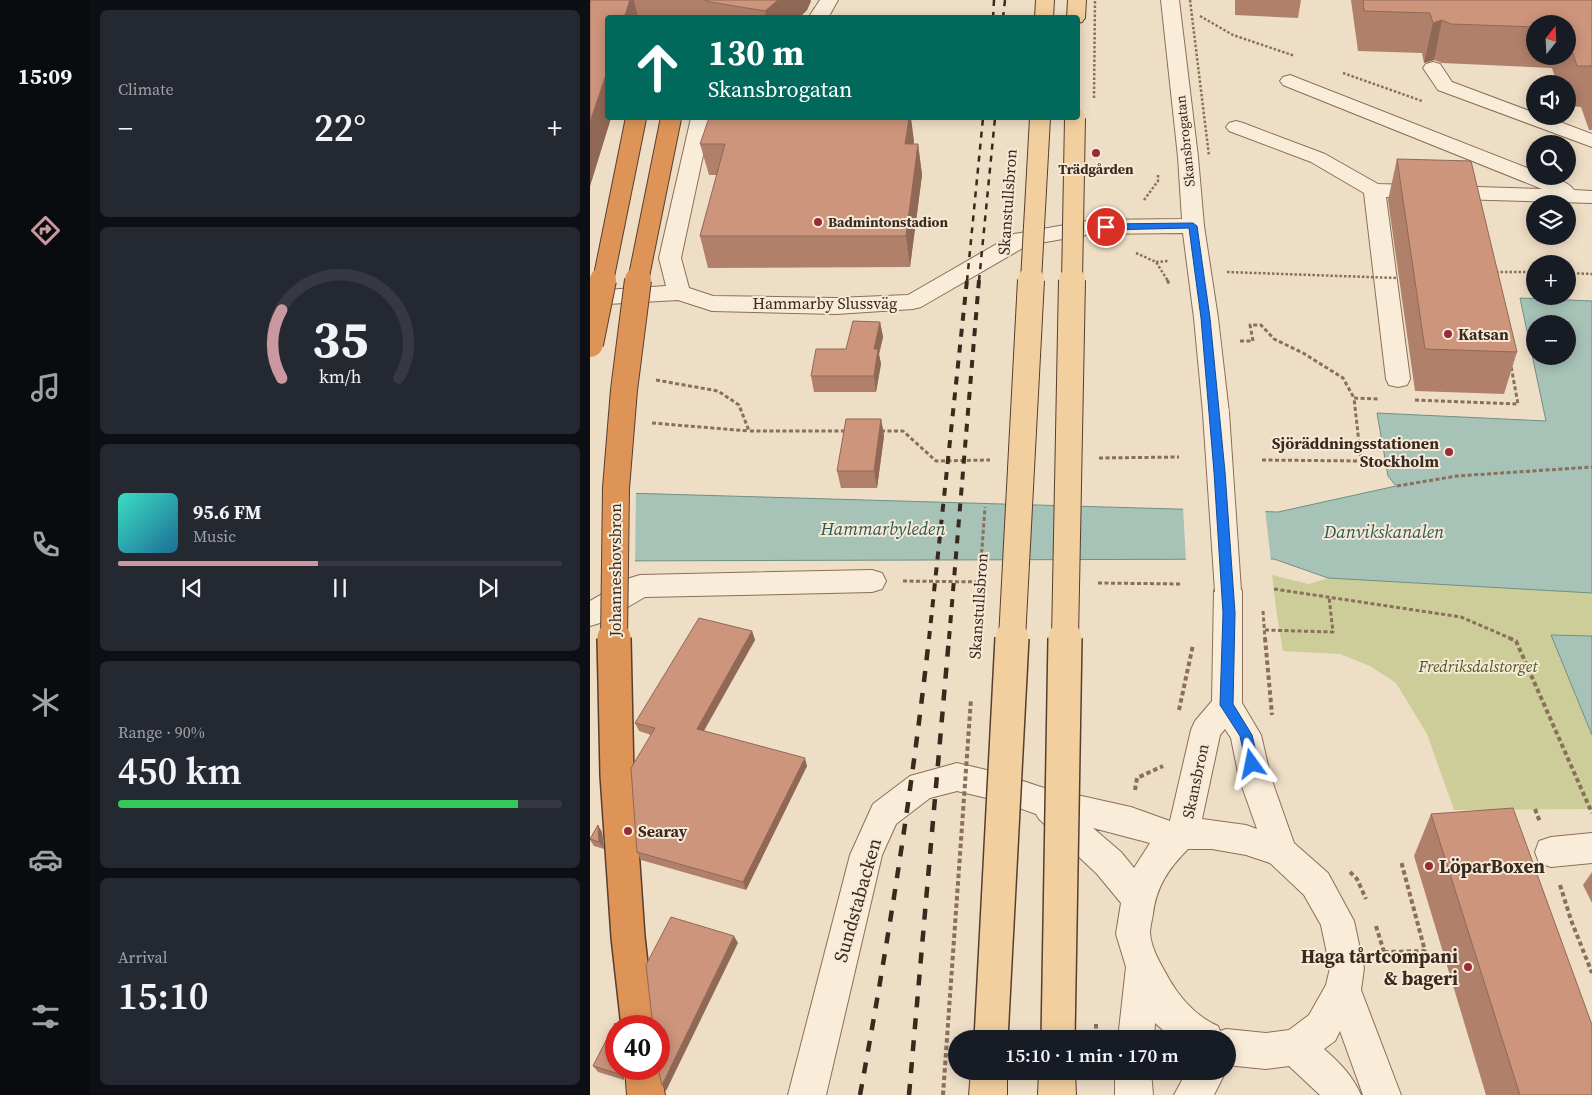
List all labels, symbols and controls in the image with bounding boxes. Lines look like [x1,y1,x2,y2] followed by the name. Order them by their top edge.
[1526,15,1576,65] north arrow
[1526,15,1576,365] map controls
[708,29,804,77] text: 130 m
[625,35,690,100] icon: ahead
[18,61,72,91] text: 15:09
[708,74,852,104] text: Skansbrogatan
[1526,75,1576,125] button: sound
[118,78,174,100] text: Climate
[1170,94,1200,188] street label: Skansbrogatan
[314,102,366,154] text: 22°
[118,109,133,147] text: −
[547,109,562,147] text: +
[1526,135,1576,185] button: search
[1090,147,1102,159] marker: Trädgården
[992,148,1022,256] street label: Skanstullsbron
[1058,159,1134,179] place label: Trädgården
[1526,195,1576,245] button: layers
[1085,206,1127,248] pin
[828,212,949,232] place label: Badmintonstadion
[28,213,63,248] icon: directions
[1092,213,1120,241] icon: arrive
[812,216,824,228] marker: Badmintonstadion
[1526,255,1576,305] button: +
[753,292,897,314] street label: Hammarby Slussväg
[312,303,368,374] text: 35
[1526,315,1576,365] button: −
[1458,323,1509,345] place label: Katsan
[1442,328,1454,340] marker: Katsan
[319,364,362,389] text: km/h
[28,370,63,405] icon: music
[1272,432,1439,472] place label: Sjöräddningsstationen Stockholm
[1443,446,1455,458] marker: Sjöräddningsstationen Stockholm
[193,499,262,525] text: 95.6 FM
[604,503,626,638] street label: Johanneshovsbron
[819,516,946,541] water label: Hammarbyleden
[1323,519,1444,544] water label: Danvikskanalen
[193,525,236,547] text: Music
[28,527,63,562] icon: phone
[963,552,993,660] street label: Skanstullsbron
[178,574,206,602] icon: previous
[326,574,354,602] icon: pause
[474,574,502,602] icon: next
[1417,655,1538,677] park label: Fredriksdalstorget
[28,685,63,720] icon: climate
[118,721,205,743] text: Range · 90%
[1225,737,1277,789] position arrow
[1176,741,1214,820] street label: Skansbron
[118,745,242,797] text: 450 km
[638,820,688,842] place label: Searay
[622,825,634,837] marker: Searay
[827,835,887,965] street label: Sundstabacken
[28,842,63,877] icon: car
[1439,853,1545,879] place label: LöparBoxen
[1423,860,1435,872] marker: LöparBoxen
[1301,943,1458,991] place label: Haga tårtcompani & bageri
[118,946,167,968] text: Arrival
[1462,961,1474,973] marker: Haga tårtcompani & bageri
[118,970,208,1022] text: 15:10
[28,999,63,1034] icon: filters
[605,1015,670,1080] speed limit sign: 40
[1005,1042,1179,1068] text: 15:10 · 1 min · 170 m

